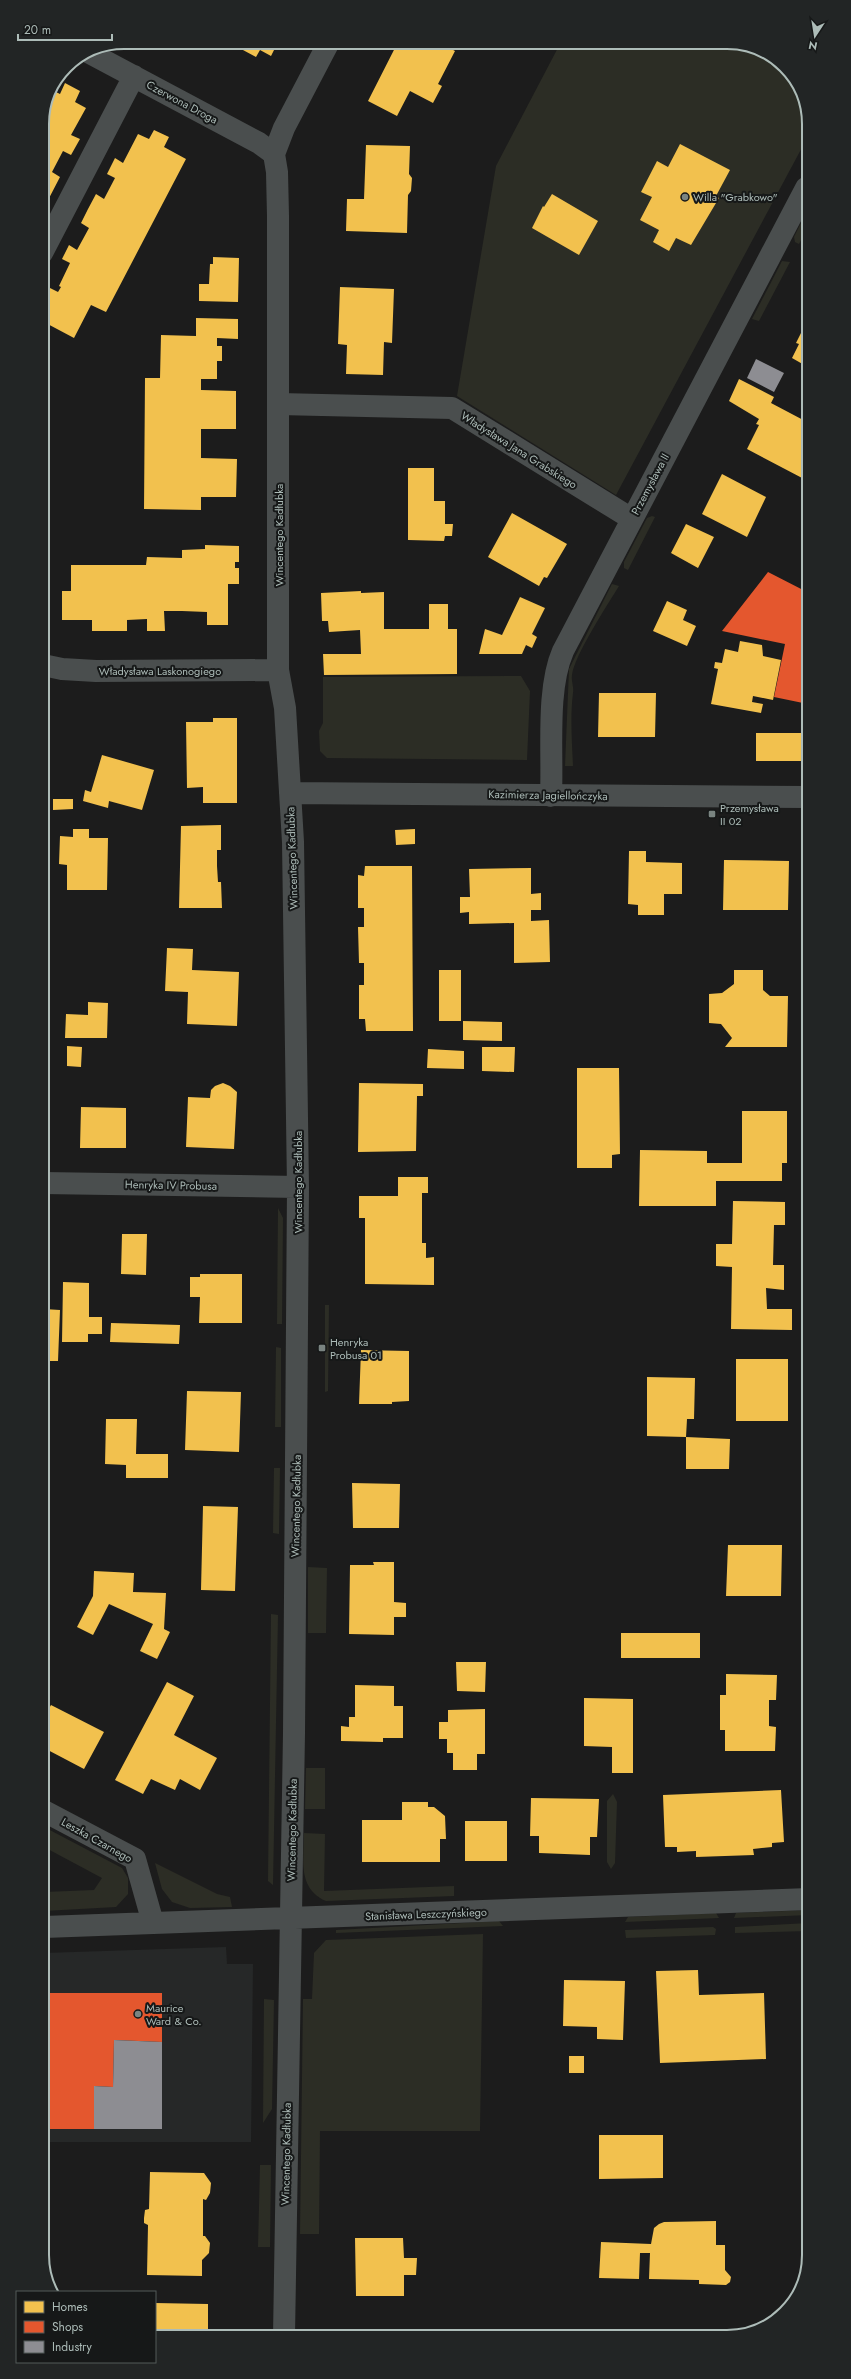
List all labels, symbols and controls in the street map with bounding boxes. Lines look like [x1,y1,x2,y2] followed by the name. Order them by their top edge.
[18,16,112,42] scale bar
[795,16,835,56] north arrow
[24,21,51,39] text: 20 m
[807,37,819,55] text: N
[144,76,220,128] street label: Czerwona Droga
[693,189,778,205] place label: Willa "Grabkowo"
[680,192,690,202] marker: Willa "Grabkowo"
[458,408,580,492] street label: Władysława Jana Grabskiego
[627,450,673,518] street label: Przemysława II
[271,484,287,586] street label: Wincentego Kadłubka
[99,663,221,679] street label: Władysława Laskonogiego
[488,786,608,804] street label: Kazimierza Jagiellończyka
[720,800,779,829] place label: Przemysława II 02
[282,806,302,910] street label: Wincentego Kadłubka
[707,809,717,819] marker: Przemysława II 02
[290,1131,306,1233] street label: Wincentego Kadłubka
[125,1176,217,1194] street label: Henryka IV Probusa
[330,1334,382,1363] place label: Henryka Probusa 01
[317,1343,327,1353] marker: Henryka Probusa 01
[287,1455,305,1557] street label: Wincentego Kadłubka
[283,1779,301,1881] street label: Wincentego Kadłubka
[59,1814,135,1866] street label: Leszka Czarnego
[365,1904,487,1924] street label: Stanisława Leszczyńskiego
[146,2000,201,2029] place label: Maurice Ward & Co.
[133,2009,143,2019] marker: Maurice Ward & Co.
[277,2103,295,2205] street label: Wincentego Kadłubka
[16,2291,156,2363] legend
[52,2298,88,2316] text: Homes
[52,2318,83,2336] text: Shops
[52,2338,93,2356] text: Industry

